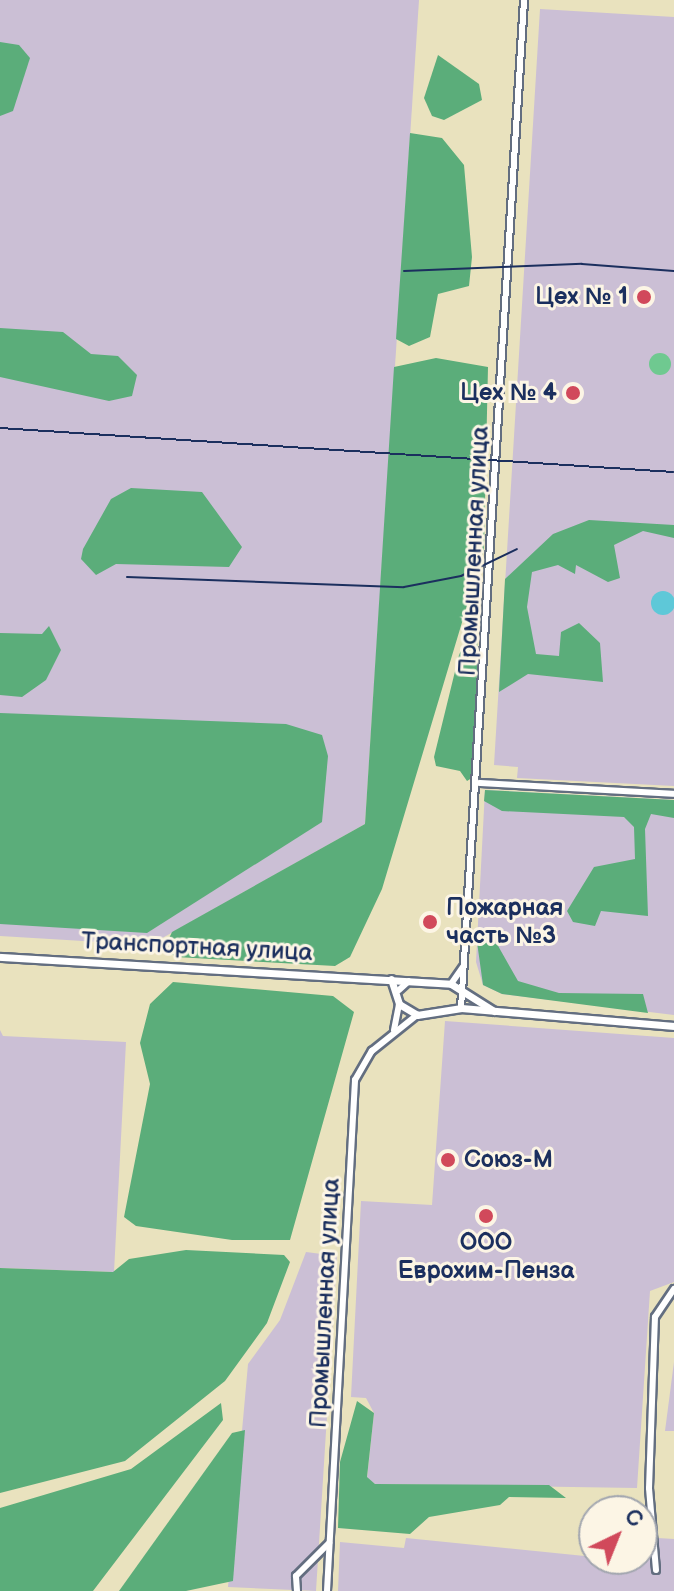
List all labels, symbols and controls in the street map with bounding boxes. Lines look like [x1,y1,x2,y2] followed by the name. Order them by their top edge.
[535,283,628,311] place label: Цех № 1
[635,288,653,306] marker: Цех № 1
[460,379,557,407] place label: Цех № 4
[564,384,582,402] marker: Цех № 4
[453,425,495,677] street label: Промышленная улица
[446,894,563,950] place label: Пожарная часть №3
[421,913,439,931] marker: Пожарная часть №3
[81,927,313,967] street label: Транспортная улица
[464,1146,553,1174] place label: Союз-М
[439,1151,457,1169] marker: Союз-М
[304,1177,346,1429] street label: Промышленная улица
[477,1207,495,1225] marker: ООО Еврохим-Пенза
[398,1229,574,1285] place label: ООО Еврохим-Пенза
[578,1495,658,1575] north arrow
[619,1503,648,1534] text: С

